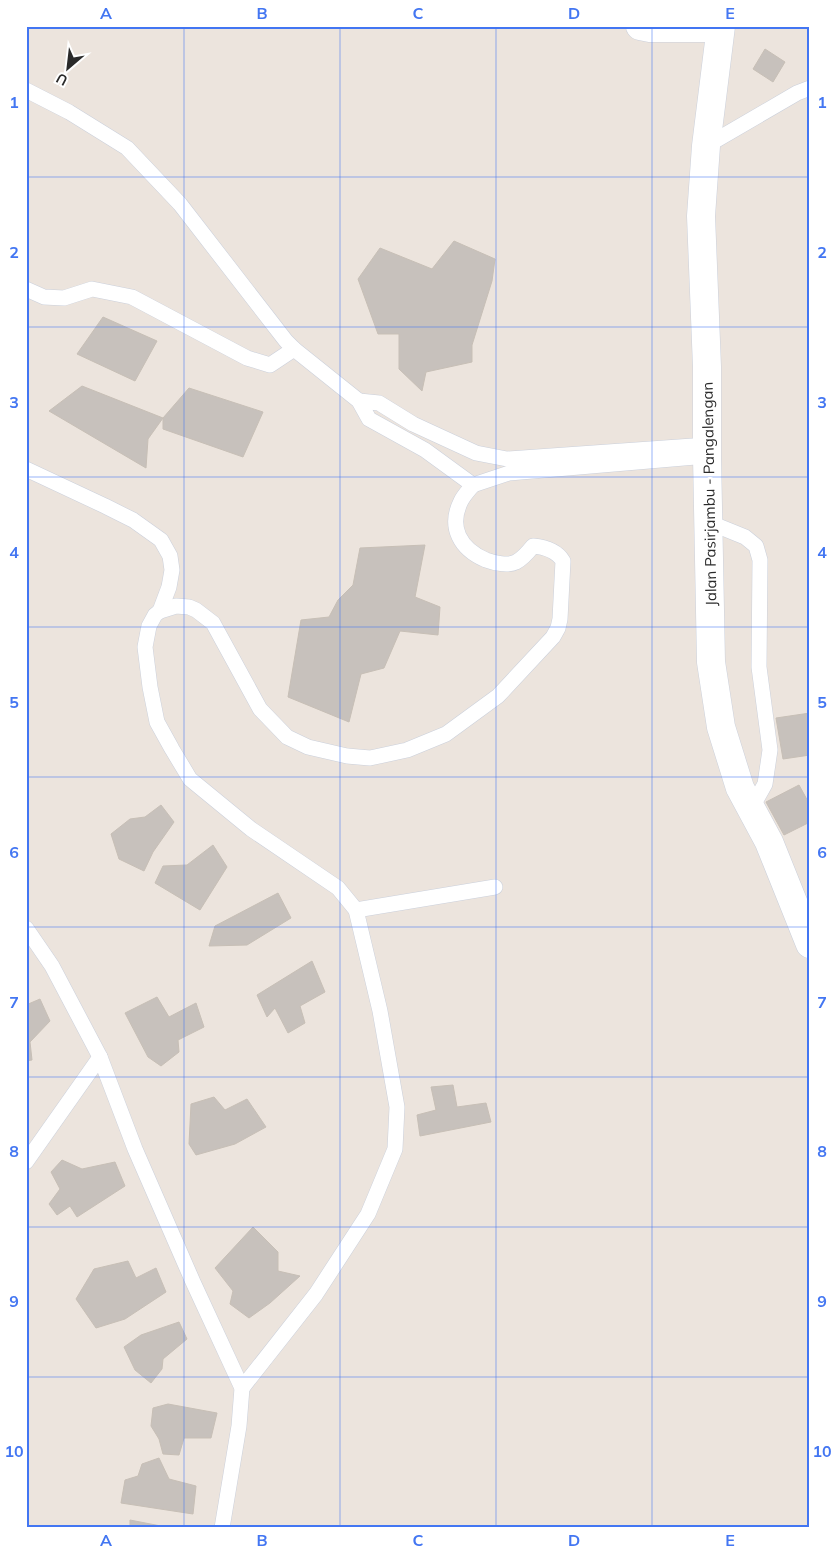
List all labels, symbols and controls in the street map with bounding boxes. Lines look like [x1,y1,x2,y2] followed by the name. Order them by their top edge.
[100,3,112,23] text: A
[256,3,268,23] text: B
[413,3,424,23] text: C
[568,3,580,23] text: D
[725,3,735,23] text: E
[42,42,92,92] north arrow
[53,69,71,90] text: U
[9,92,19,112] text: 1
[817,92,827,112] text: 1
[9,242,19,262] text: 2
[817,242,827,262] text: 2
[698,382,720,606] street label: Jalan Pasirjambu - Pangalengan
[9,392,19,412] text: 3
[817,392,827,412] text: 3
[9,542,19,562] text: 4
[817,542,827,562] text: 4
[9,692,19,712] text: 5
[817,692,827,712] text: 5
[9,842,19,862] text: 6
[817,842,827,862] text: 6
[9,992,19,1012] text: 7
[817,992,827,1012] text: 7
[9,1141,19,1161] text: 8
[817,1141,827,1161] text: 8
[9,1291,19,1311] text: 9
[817,1291,827,1311] text: 9
[4,1441,24,1461] text: 10
[812,1441,832,1461] text: 10
[100,1530,112,1550] text: A
[256,1530,268,1550] text: B
[413,1530,424,1550] text: C
[568,1530,580,1550] text: D
[725,1530,735,1550] text: E

